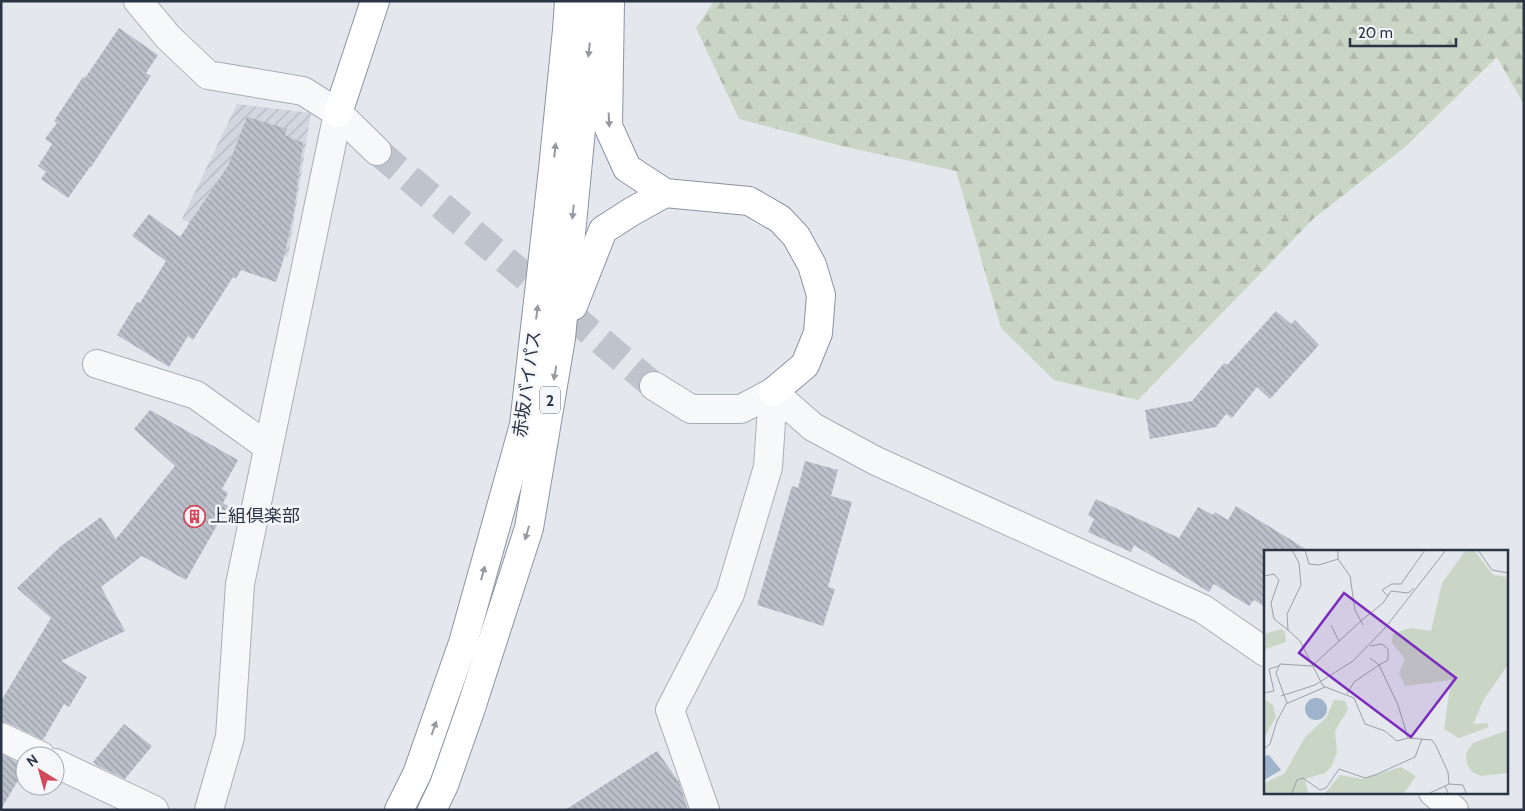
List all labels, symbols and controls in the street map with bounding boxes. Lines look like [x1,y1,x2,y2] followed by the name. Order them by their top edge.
[1350,15,1456,47] scale bar
[1358,24,1393,42] text: 20 m
[584,42,592,58] one-way arrow
[605,112,613,128] one-way arrow
[552,142,560,158] one-way arrow
[569,204,577,220] one-way arrow
[533,303,541,319] one-way arrow
[509,329,545,439] street label: 赤坂バイパス
[550,365,558,381] one-way arrow
[540,386,560,414] road number: 2
[182,504,206,528] building icon: 上組倶楽部
[210,505,300,527] place label: 上組倶楽部
[522,526,530,541] one-way arrow
[1264,550,1508,794] inset map
[479,565,487,580] one-way arrow
[431,720,438,735] one-way arrow
[15,746,65,796] north arrow
[23,750,42,771] text: N

